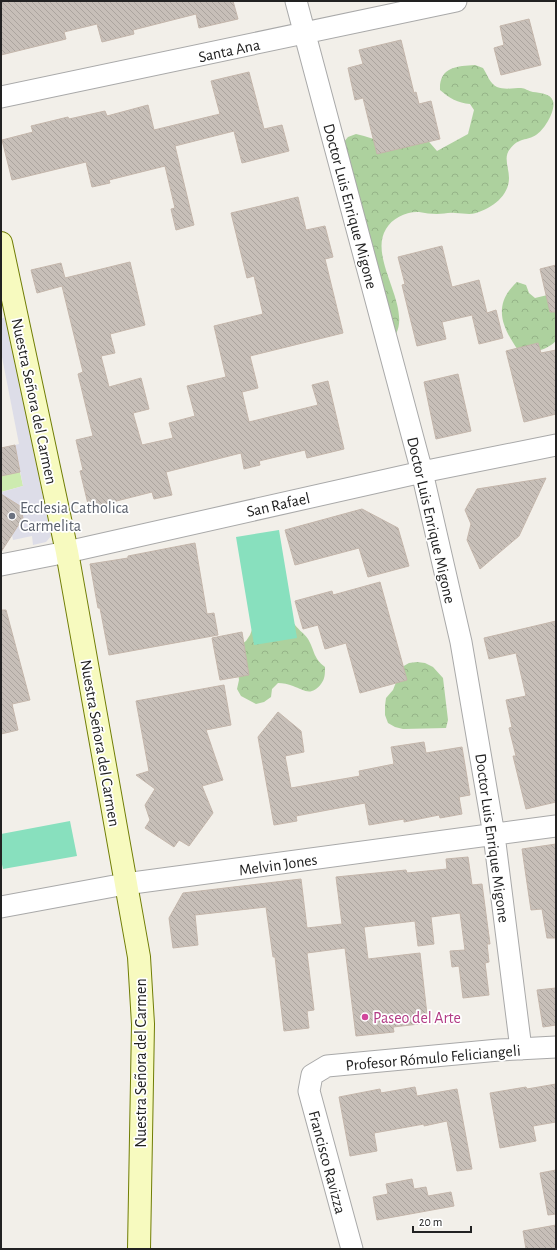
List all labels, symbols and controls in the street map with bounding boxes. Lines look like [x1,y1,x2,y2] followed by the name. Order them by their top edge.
[197,37,261,65] street label: Santa Ana
[320,122,380,291] street label: Doctor Luis Enrique Migone
[9,317,59,486] street label: Nuestra Señora del Carmen
[404,435,458,605] street label: Doctor Luis Enrique Migone
[245,490,311,520] street label: San Rafael
[20,500,129,534] place label: Ecclesia Catholica Carmelita
[7,511,17,521] marker: Ecclesia Catholica Carmelita
[77,658,123,828] street label: Nuestra Señora del Carmen
[472,753,512,924] street label: Doctor Luis Enrique Migone
[238,852,318,878] street label: Melvin Jones
[133,978,149,1148] street label: Nuestra Señora del Carmen
[373,1010,461,1026] place label: Paseo del Arte
[360,1012,370,1022] marker: Paseo del Arte
[345,1042,521,1074] street label: Profesor Rómulo Feliciangeli
[306,1109,349,1216] street label: Francisco Ravizza
[413,1208,471,1234] scale bar
[419,1216,442,1228] text: 20 m

